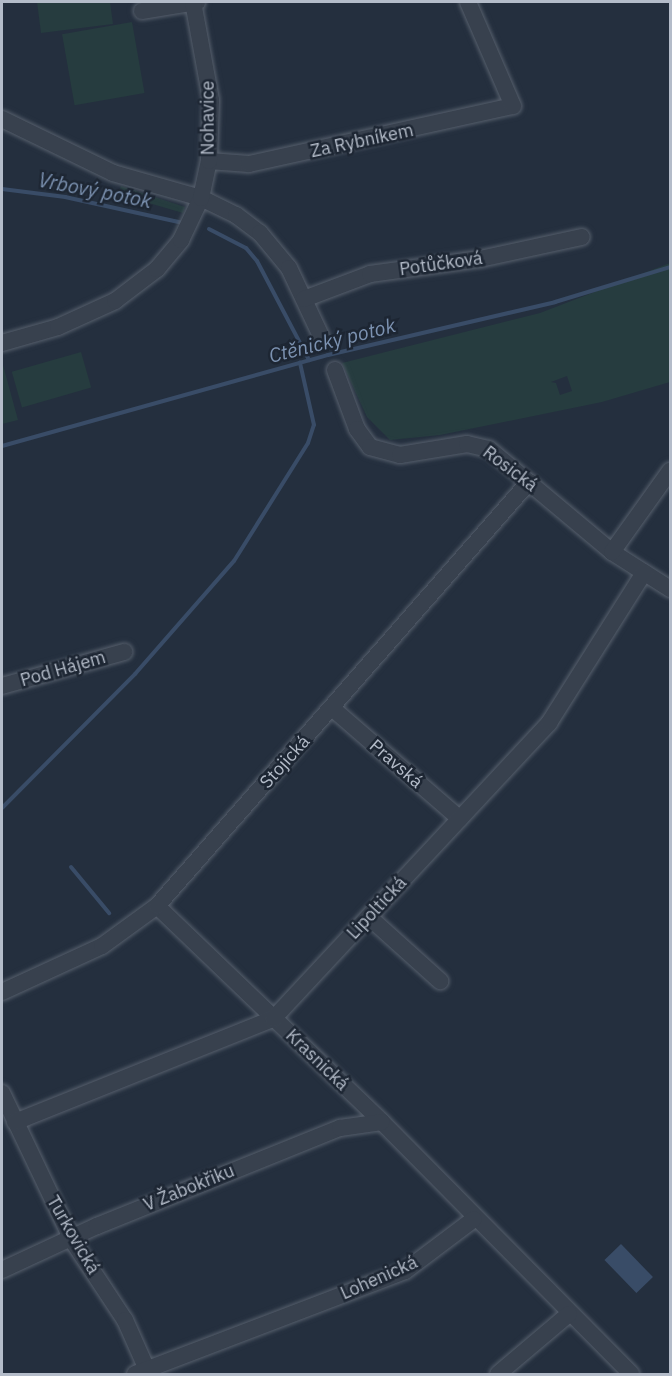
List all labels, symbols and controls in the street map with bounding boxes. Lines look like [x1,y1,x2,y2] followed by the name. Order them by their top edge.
[197,81,219,155] street label: Nohavice
[309,120,415,162] street label: Za Rybníkem
[36,167,154,213] water label: Vrbový potok
[398,247,484,281] street label: Potůčková
[266,313,398,367] water label: Ctěnický potok
[478,442,542,496] street label: Rosická
[18,647,108,691] street label: Pod Hájem
[256,731,314,793] street label: Stojická
[365,735,427,793] street label: Pravská
[343,872,411,944] street label: Lipoltická
[281,1025,353,1095] street label: Krasnická
[140,1160,238,1216] street label: V Žabokřiku
[42,1192,104,1278] street label: Turkovická
[337,1251,421,1305] street label: Lohenická

